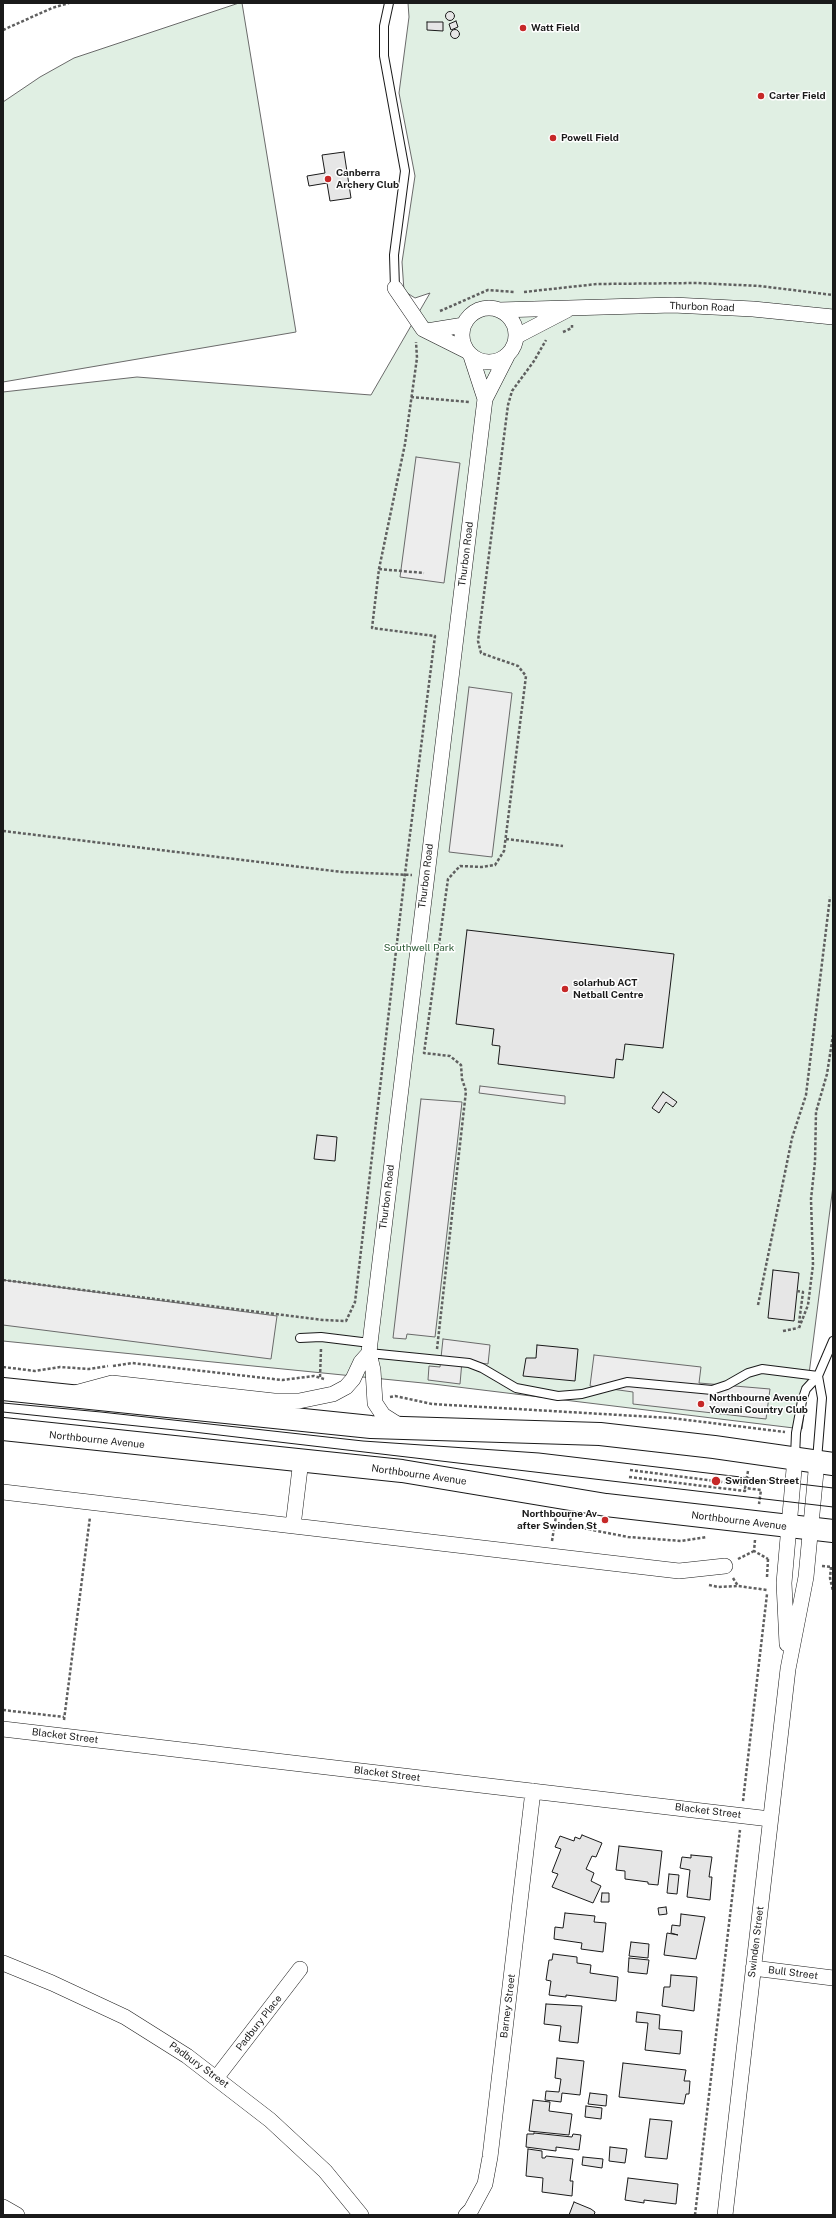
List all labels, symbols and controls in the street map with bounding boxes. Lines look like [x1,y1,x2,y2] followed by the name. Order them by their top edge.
[531,22,580,34] place label: Watt Field
[518,23,528,33] marker: Watt Field
[769,90,826,102] place label: Carter Field
[756,91,766,101] marker: Carter Field
[561,132,619,144] place label: Powell Field
[548,133,558,143] marker: Powell Field
[336,167,399,190] place label: Canberra Archery Club
[323,174,333,184] marker: Canberra Archery Club
[669,300,735,314] street label: Thurbon Road
[456,521,476,587] street label: Thurbon Road
[416,843,436,909] street label: Thurbon Road
[384,942,454,954] park label: Southwell Park
[573,977,644,1000] place label: solarhub ACT Netball Centre
[560,984,570,994] marker: solarhub ACT Netball Centre
[377,1164,397,1230] street label: Thurbon Road
[709,1392,808,1416] place label: Northbourne Avenue Yowani Country Club
[696,1399,706,1409] marker: Northbourne Avenue Yowani Country Club
[49,1429,145,1451] street label: Northbourne Avenue
[371,1462,467,1488] street label: Northbourne Avenue
[710,1475,722,1487] marker: Swinden Street
[725,1475,799,1487] place label: Swinden Street
[517,1508,597,1532] place label: Northbourne Av after Swinden St
[691,1509,787,1533] street label: Northbourne Avenue
[600,1515,610,1525] marker: Northbourne Av after Swinden St
[31,1726,99,1746] street label: Blacket Street
[353,1764,421,1784] street label: Blacket Street
[674,1801,742,1821] street label: Blacket Street
[746,1906,766,1978] street label: Swinden Street
[767,1964,819,1982] street label: Bull Street
[498,1973,518,2039] street label: Barney Street
[234,1993,284,2053] street label: Padbury Place
[167,2039,231,2091] street label: Padbury Street

